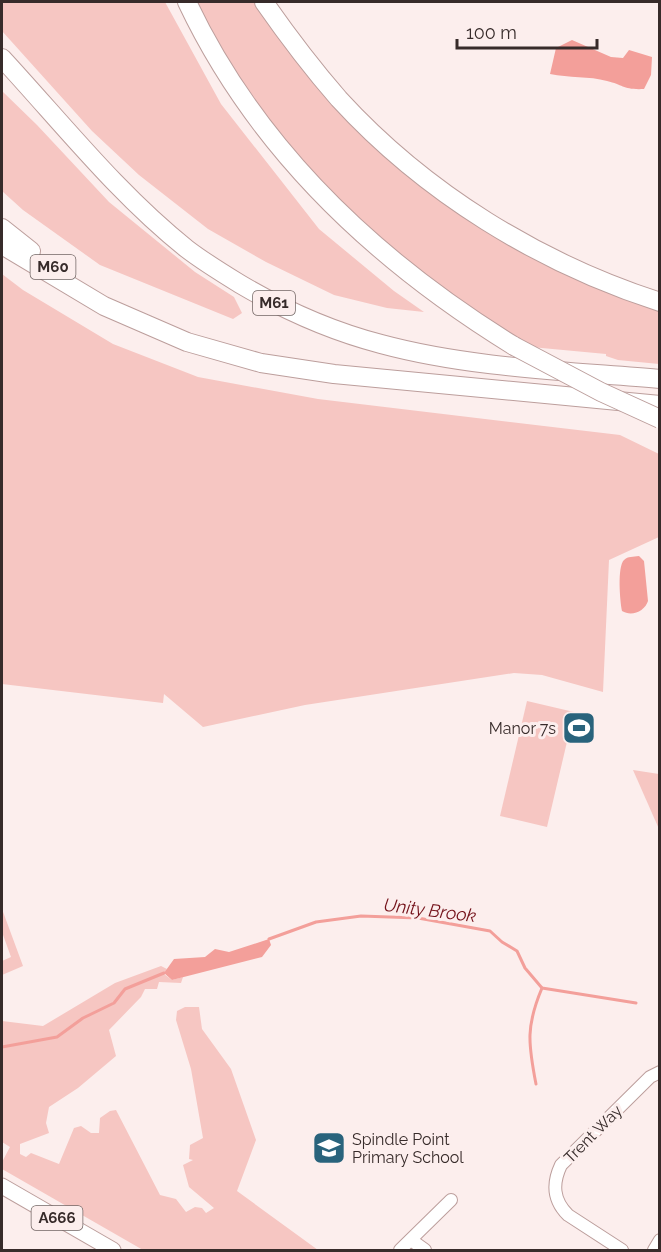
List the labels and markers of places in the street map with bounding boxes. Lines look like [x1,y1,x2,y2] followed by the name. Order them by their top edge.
[561,710,597,746] sports icon: Manor 7s
[489,719,556,738] place label: Manor 7s
[311,1130,347,1166] school or university icon: Spindle Point Primary School
[352,1130,464,1167] place label: Spindle Point Primary School

